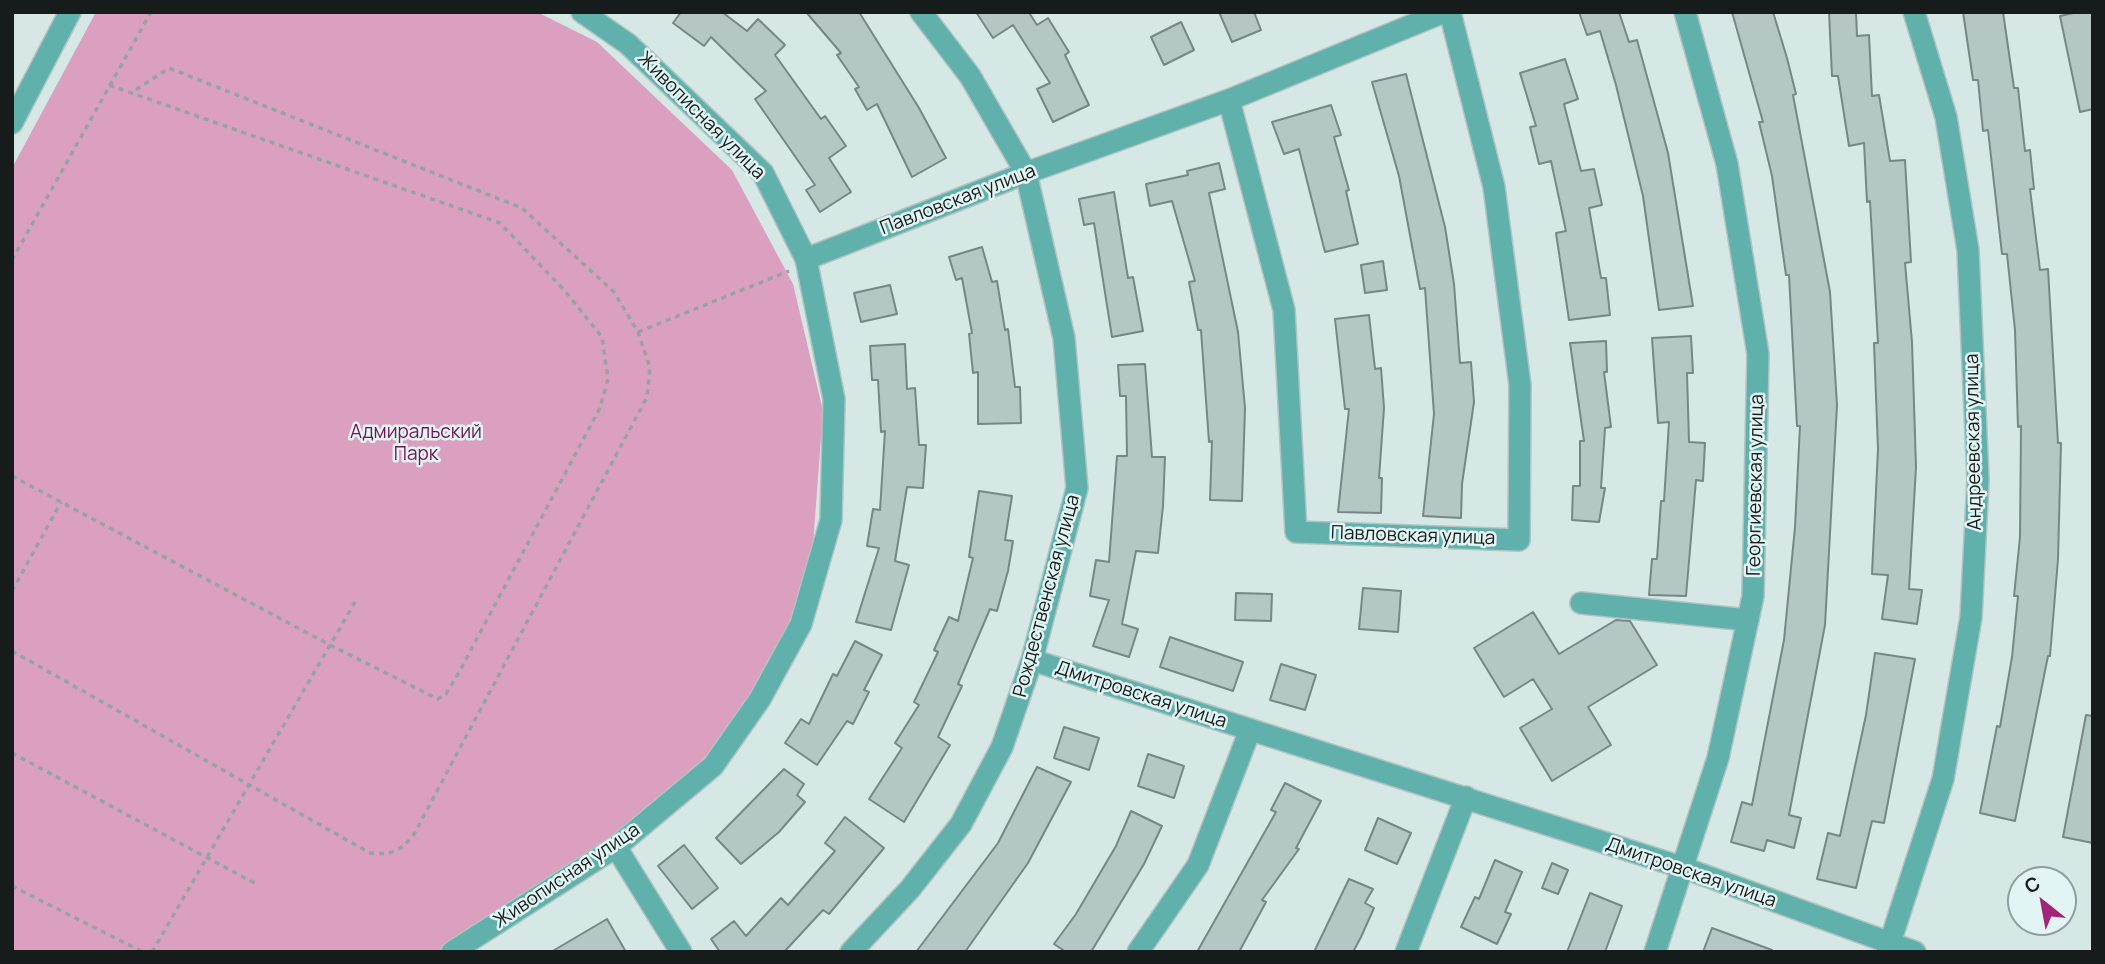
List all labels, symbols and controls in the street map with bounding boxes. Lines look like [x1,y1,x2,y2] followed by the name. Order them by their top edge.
[632,47,770,185] street label: Живописная улица
[877,160,1039,240] street label: Павловская улица
[1961,353,1987,531] street label: Андреевская улица
[1743,394,1769,576] street label: Георгиевская улица
[350,422,482,466] park label: Адмиральский Парк
[1009,492,1085,700] street label: Рождественская улица
[1330,522,1496,550] street label: Павловская улица
[1052,657,1230,733] street label: Дмитровская улица
[490,819,644,933] street label: Живописная улица
[1603,833,1779,913] street label: Дмитровская улица
[2007,866,2077,936] north arrow
[2019,870,2045,899] text: С

